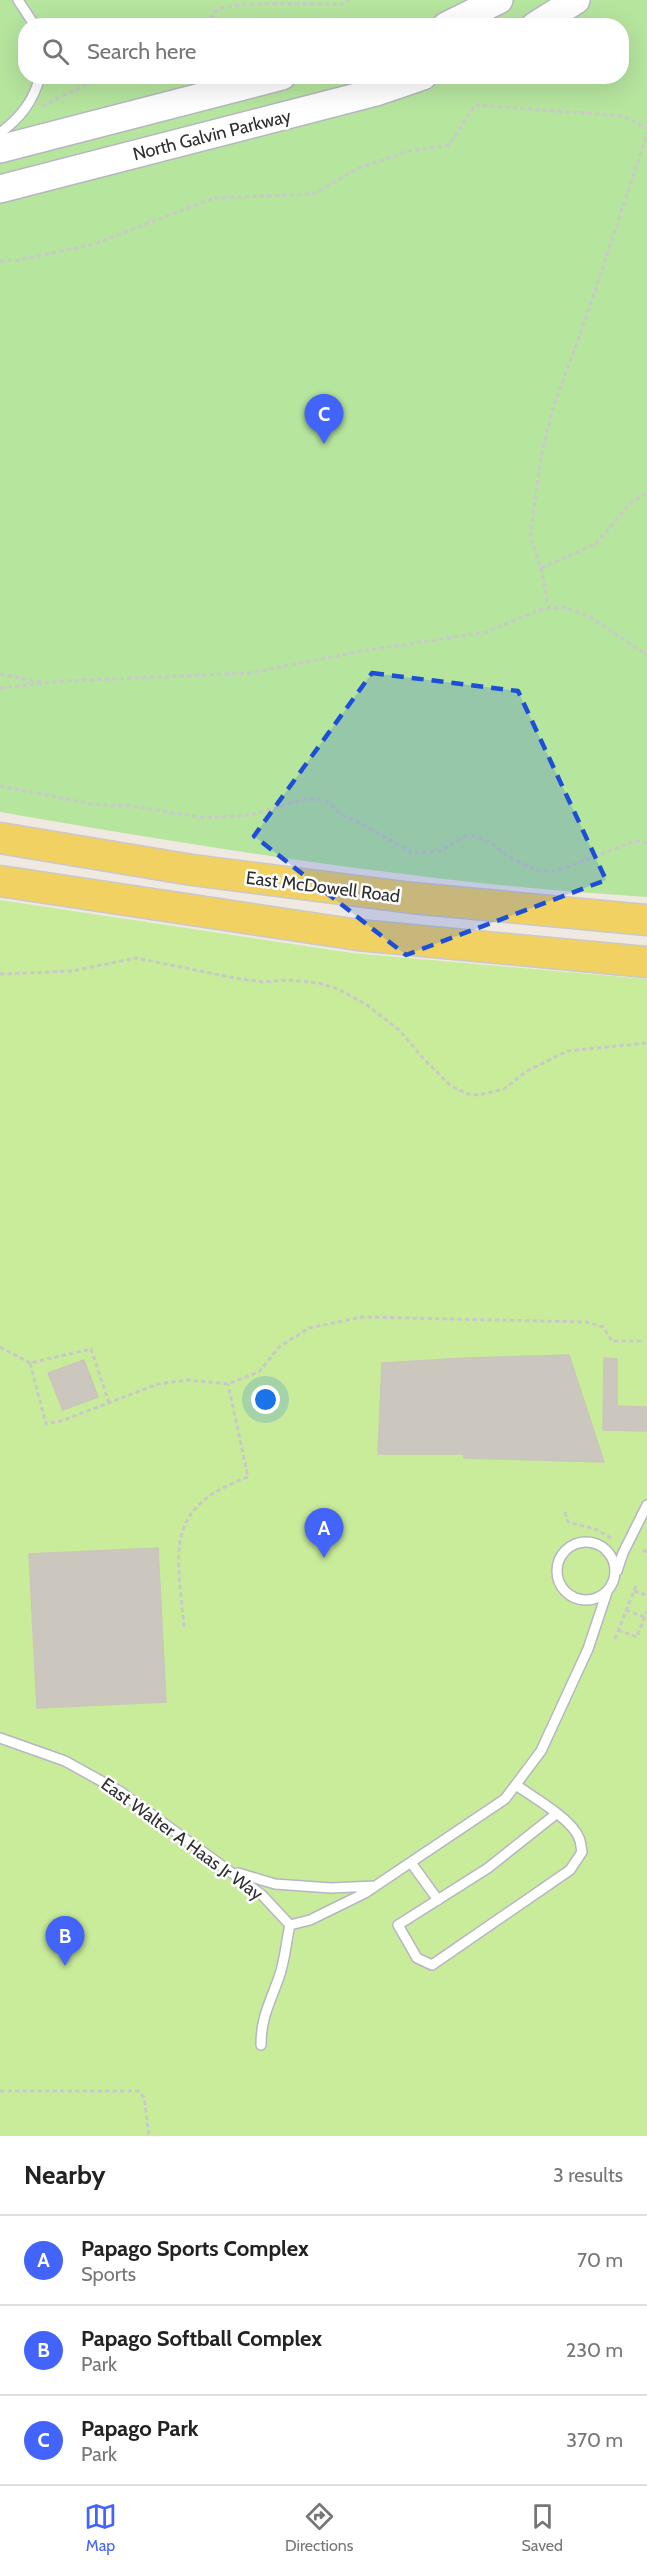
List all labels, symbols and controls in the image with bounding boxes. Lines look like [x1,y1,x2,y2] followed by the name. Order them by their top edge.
[18,18,629,84] search box
[39,35,72,68] icon: search
[87,38,196,65] text: Search here
[131,105,293,165] street label: North Galvin Parkway
[304,394,344,444] pin: C
[245,867,401,907] street label: East McDowell Road
[251,1385,280,1414] your location
[304,1508,344,1558] pin: A
[97,1773,267,1905] street label: East Walter A Haas Jr Way
[46,1916,84,1966] pin: B
[24,2159,105,2191] text: Nearby
[553,2163,623,2187] text: 3 results
[81,2235,309,2262] text: Papago Sports Complex
[37,2248,50,2272] text: A
[577,2248,623,2272] text: 70 m
[81,2262,136,2286] text: Sports
[81,2325,322,2352] text: Papago Softball Complex
[37,2338,50,2362] text: B
[566,2338,623,2362] text: 230 m
[81,2352,117,2376] text: Park
[81,2415,198,2442] text: Papago Park
[37,2428,50,2452] text: C
[566,2428,623,2452] text: 370 m
[81,2442,117,2466] text: Park
[84,2500,117,2555] tab: Map
[285,2500,353,2555] tab: Directions
[521,2500,563,2555] tab: Saved

